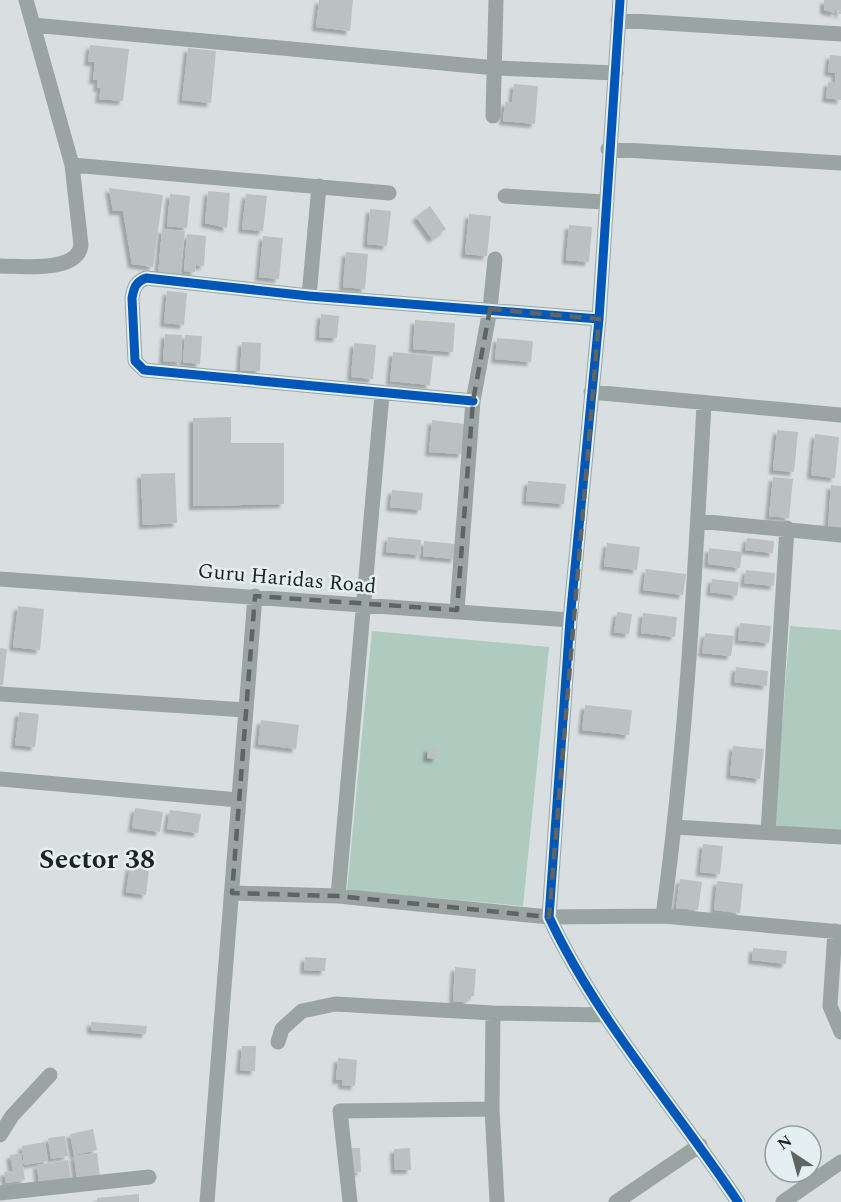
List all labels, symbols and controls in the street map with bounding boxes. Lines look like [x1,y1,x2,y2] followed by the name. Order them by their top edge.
[196,555,378,603] street label: Guru Haridas Road
[39,839,155,881] district label: Sector 38
[763,1124,823,1184] north arrow
[772,1129,797,1156] text: N

